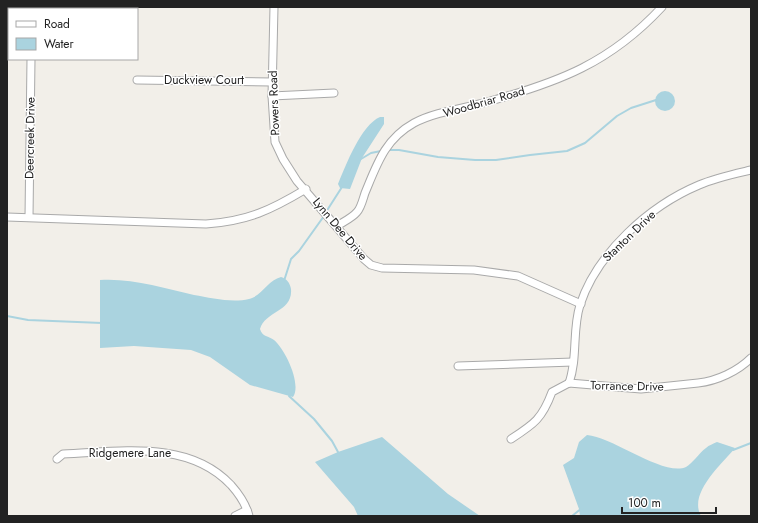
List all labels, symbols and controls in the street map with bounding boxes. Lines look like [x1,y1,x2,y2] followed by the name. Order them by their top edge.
[8,8,138,60] legend
[44,15,70,33] text: Road
[44,35,75,53] text: Water
[264,70,284,136] street label: Powers Road
[164,71,244,89] street label: Duckview Court
[441,82,527,122] street label: Woodbriar Road
[20,97,40,179] street label: Deercreek Drive
[308,194,372,264] street label: Lynn Dee Drive
[598,206,660,266] street label: Stanton Drive
[590,376,664,396] street label: Torrance Drive
[89,444,171,462] street label: Ridgemere Lane
[622,489,716,515] scale bar
[628,494,661,512] text: 100 m

